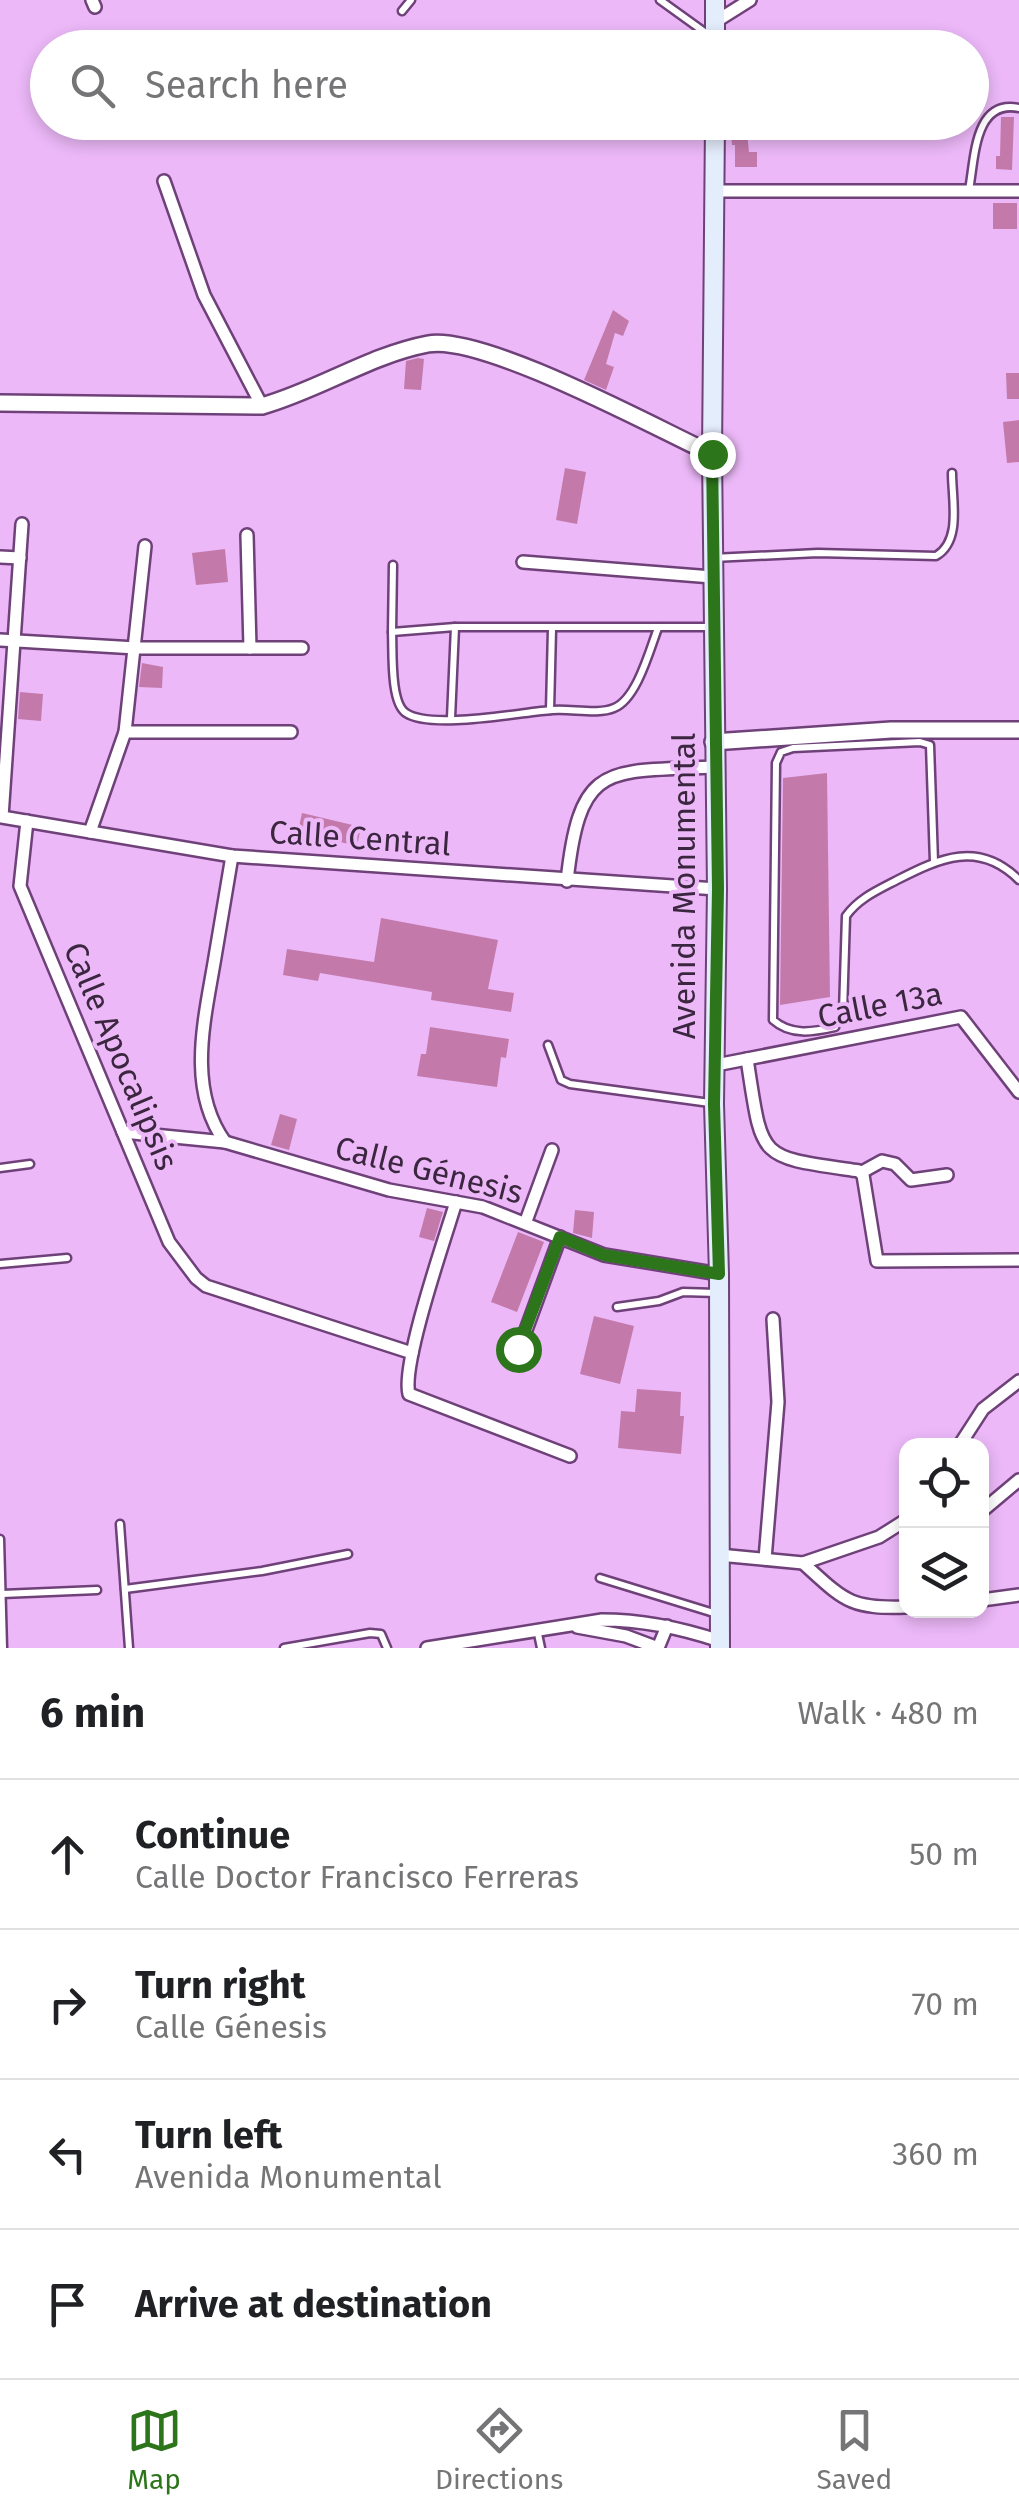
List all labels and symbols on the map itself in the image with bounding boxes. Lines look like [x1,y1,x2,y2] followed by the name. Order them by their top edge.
[690,432,736,478] route end
[665,733,703,1039] street label: Avenida Monumental
[268,813,452,863] street label: Calle Central
[56,936,186,1176] street label: Calle Apocalipsis
[814,974,946,1036] street label: Calle 13a
[331,1128,527,1212] street label: Calle Génesis
[496,1327,542,1373] route start

